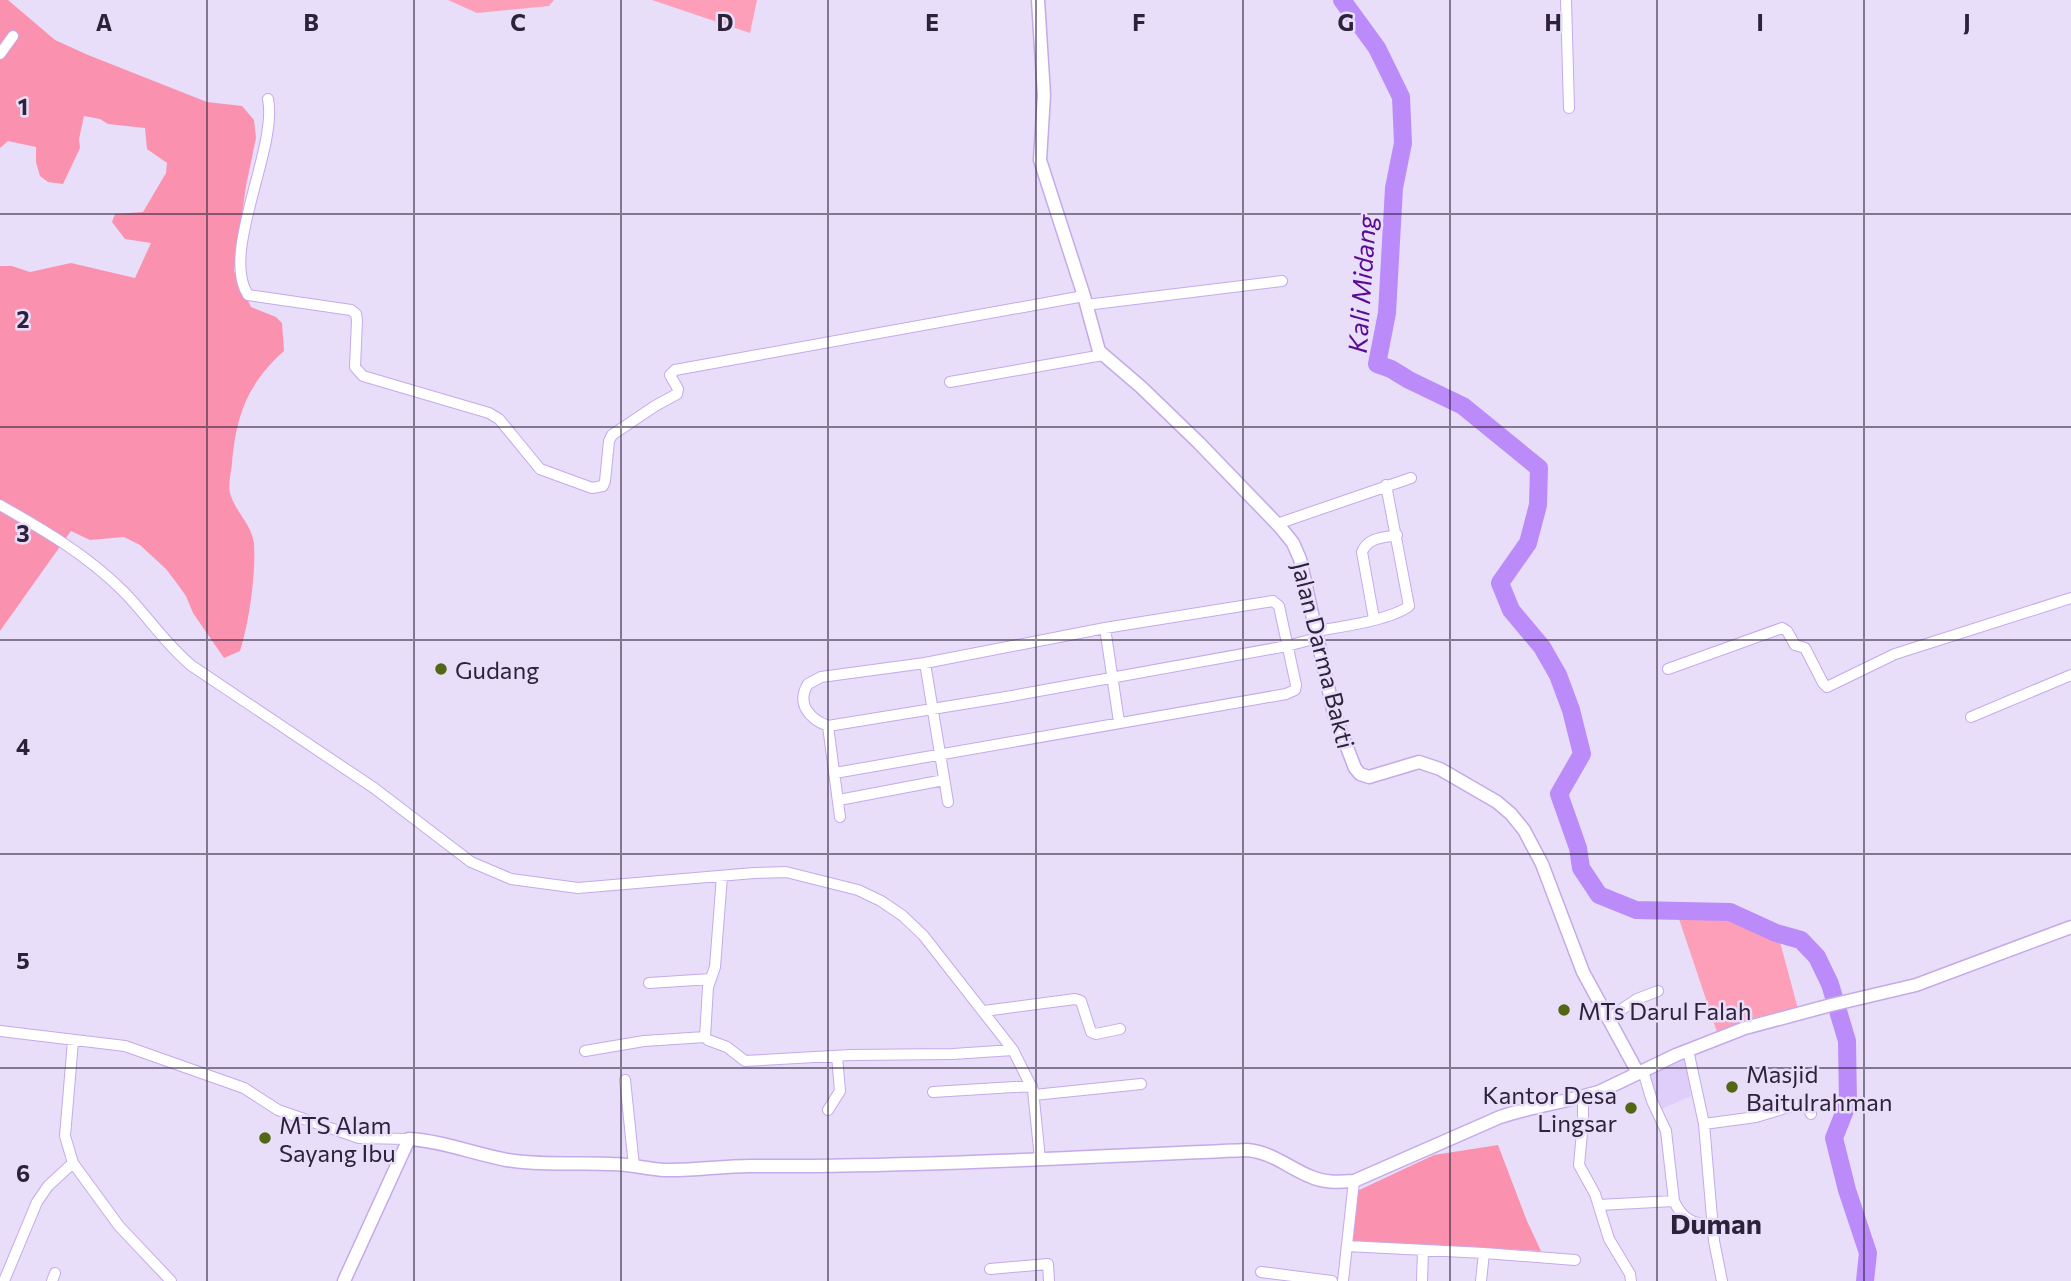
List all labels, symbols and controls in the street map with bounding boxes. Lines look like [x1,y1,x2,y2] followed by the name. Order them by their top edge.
[96,8,113,36] text: A
[303,8,319,36] text: B
[510,8,526,36] text: C
[717,8,734,36] text: D
[925,8,939,36] text: E
[1132,8,1146,36] text: F
[1338,8,1354,36] text: G
[1544,8,1562,36] text: H
[1756,8,1764,36] text: I
[1963,8,1971,36] text: J
[18,92,28,120] text: 1
[1341,213,1381,354] water label: Kali Midang
[16,305,30,333] text: 2
[16,519,30,547] text: 3
[1287,559,1361,751] street label: Jalan Darma Bakti
[455,655,539,684] place label: Gudang
[433,661,449,677] marker: Gudang
[16,732,30,760] text: 4
[16,946,30,974] text: 5
[1578,996,1751,1025] place label: MTs Darul Falah
[1556,1002,1572,1018] marker: MTs Darul Falah
[1746,1059,1892,1116] place label: Masjid Baitulrahman
[1724,1079,1740,1095] marker: Masjid Baitulrahman
[1483,1080,1617,1137] place label: Kantor Desa Lingsar
[1623,1100,1639,1116] marker: Kantor Desa Lingsar
[279,1110,396,1167] place label: MTS Alam Sayang Ibu
[257,1130,273,1146] marker: MTS Alam Sayang Ibu
[16,1159,30,1187] text: 6
[1670,1206,1762,1240] district label: Duman

